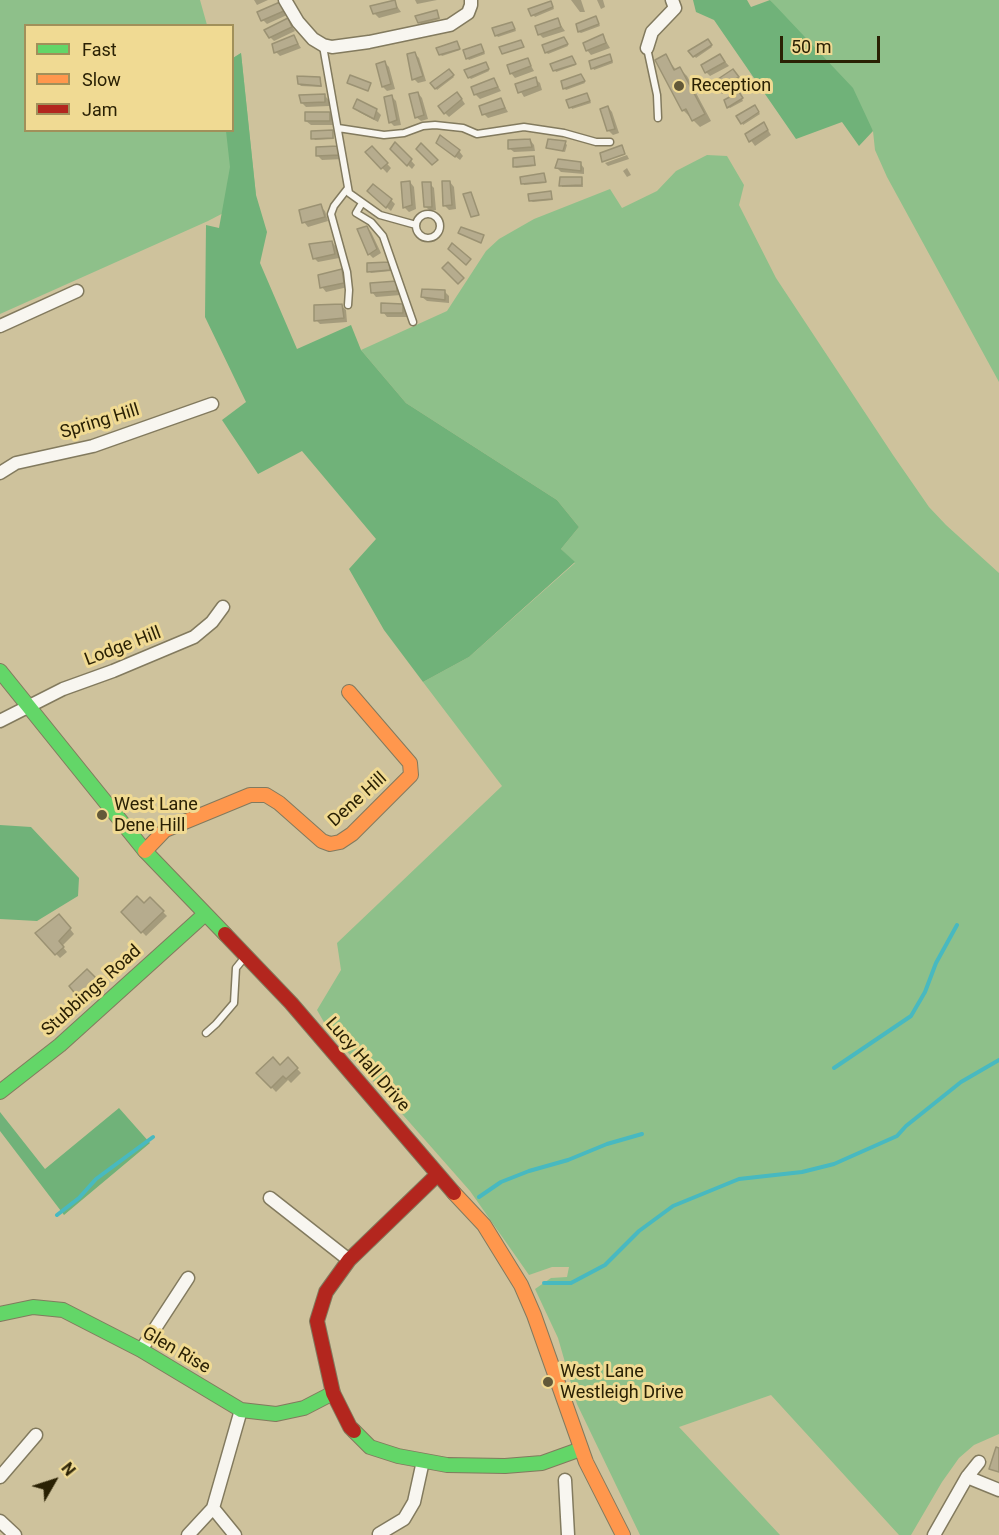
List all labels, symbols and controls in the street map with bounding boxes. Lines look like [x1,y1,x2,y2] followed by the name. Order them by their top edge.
[24,24,234,132] legend
[783,24,884,62] scale bar
[791,36,831,57] text: 50 m
[82,39,117,60] text: Fast
[82,69,121,90] text: Slow
[691,75,771,97] place label: Reception
[672,79,686,93] marker: Reception
[82,99,118,120] text: Jam
[58,400,142,444] street label: Spring Hill
[82,623,164,671] street label: Lodge Hill
[324,768,392,832] street label: Dene Hill
[114,794,198,836] place label: West Lane Dene Hill
[95,808,109,822] marker: West Lane Dene Hill
[38,941,146,1041] street label: Stubbings Road
[320,1013,414,1117] street label: Lucy Hall Drive
[138,1323,214,1379] street label: Glen Rise
[560,1361,684,1404] place label: West Lane Westleigh Drive
[541,1375,555,1389] marker: West Lane Westleigh Drive
[24,1451,84,1511] north arrow
[57,1459,79,1480] text: N

